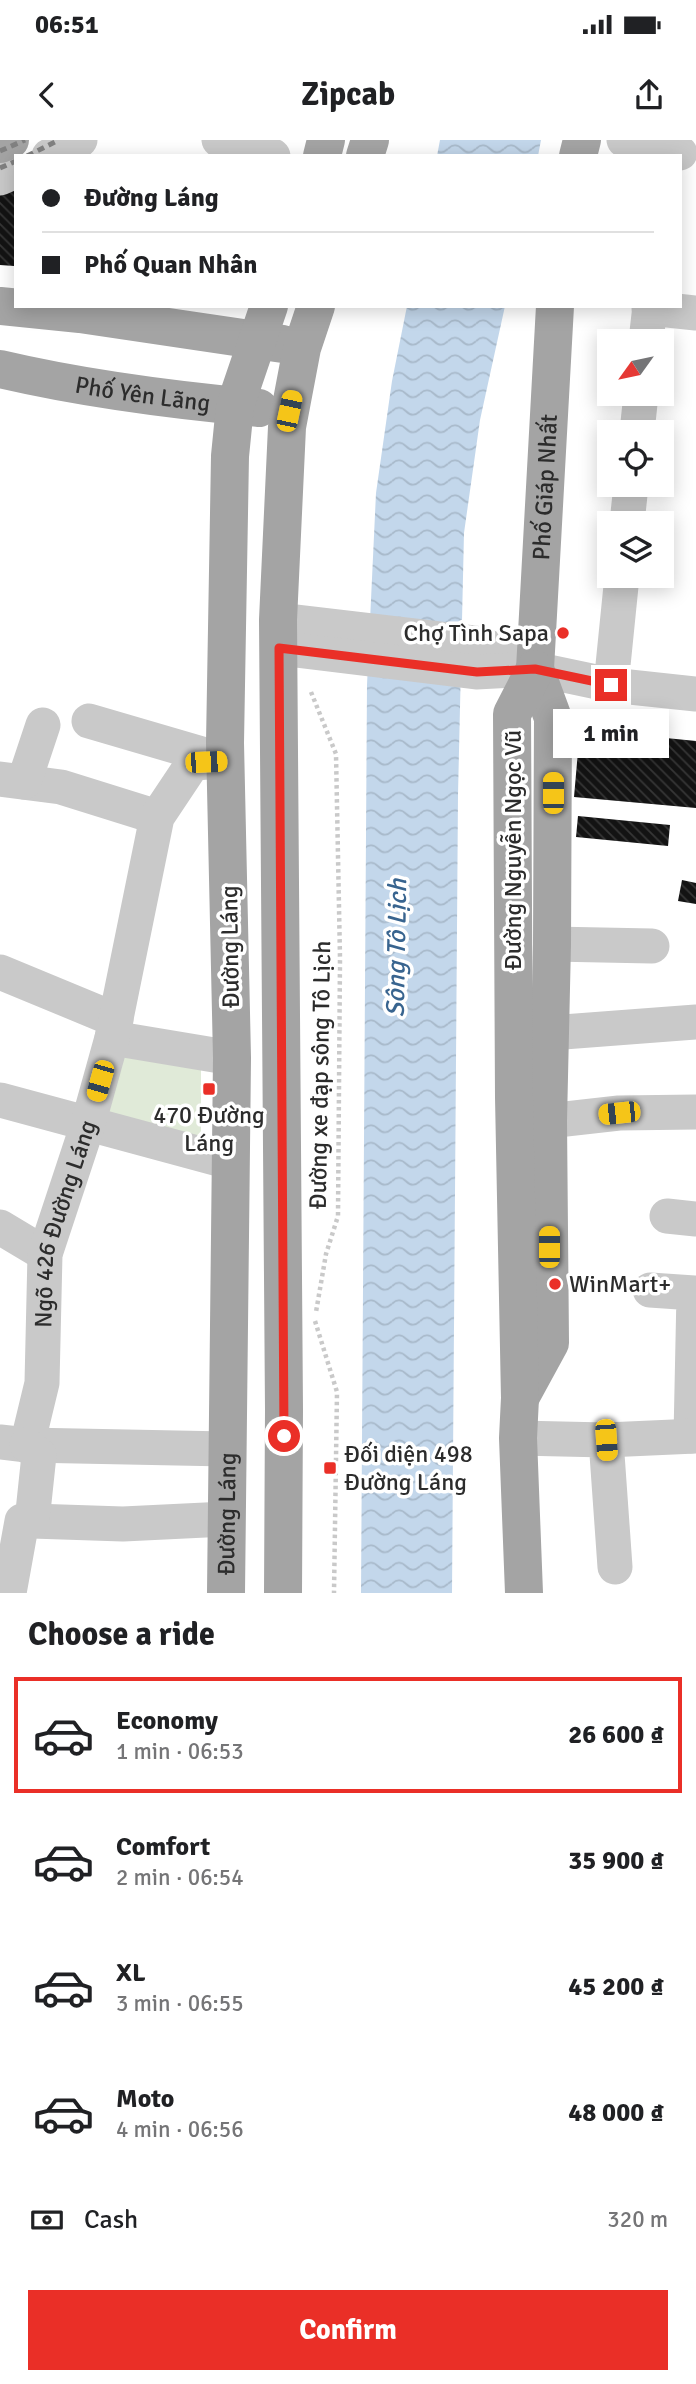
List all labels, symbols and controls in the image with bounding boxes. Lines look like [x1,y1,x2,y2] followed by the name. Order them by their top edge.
[35,9,99,41] text: 06:51
[301,75,395,114] text: Zipcab
[28,76,66,114] icon: back
[630,76,668,114] icon: share
[84,182,219,214] text: Đường Láng
[84,249,257,281] text: Phố Quan Nhân
[597,329,674,406] north arrow
[597,329,674,588] map controls
[73,370,212,418] street label: Phố Yên Lãng
[275,388,304,434] car
[526,413,564,561] street label: Phố Giáp Nhất
[597,420,674,497] button: locate
[597,511,674,588] button: layers
[404,618,549,648] place label: Chợ Tình Sapa
[555,625,571,641] marker: Chợ Tình Sapa
[595,669,627,701] route end
[553,710,669,758] callout: 1 min
[583,719,639,748] text: 1 min
[498,730,528,970] street label: Đường Nguyễn Ngọc Vũ
[185,751,228,773] car
[543,772,564,814] car
[380,878,414,1018] water label: Sông Tô Lịch
[214,885,246,1009] street label: Đường Láng
[303,940,337,1210] street label: Đường xe đạp sông Tô Lịch
[85,1058,116,1104] car
[201,1081,217,1097] marker: 470 Đường Láng
[153,1100,265,1158] place label: 470 Đường Láng
[598,1100,641,1126] car
[28,1116,103,1328] street label: Ngõ 426 Đường Láng
[539,1226,560,1268] car
[569,1269,671,1299] place label: WinMart+
[547,1276,563,1292] marker: WinMart+
[595,1418,618,1462] car
[268,1420,300,1452] route start
[344,1439,473,1497] place label: Đối diện 498 Đường Láng
[211,1452,243,1576] street label: Đường Láng
[322,1460,338,1476] marker: Đối diện 498 Đường Láng
[28,1615,215,1654] text: Choose a ride
[32,1704,95,1767] icon: car
[116,1705,218,1737] text: Economy
[568,1719,664,1751] text: 26 600 ₫
[116,1737,244,1766] text: 1 min · 06:53
[32,1830,95,1893] icon: car
[116,1831,210,1863] text: Comfort
[568,1845,664,1877] text: 35 900 ₫
[116,1863,244,1892] text: 2 min · 06:54
[32,1956,95,2019] icon: car
[116,1957,146,1989] text: XL
[568,1971,664,2003] text: 45 200 ₫
[116,1989,244,2018] text: 3 min · 06:55
[32,2082,95,2145] icon: car
[116,2083,174,2115] text: Moto
[568,2097,664,2129] text: 48 000 ₫
[116,2115,244,2144] text: 4 min · 06:56
[28,2201,66,2239] icon: cash
[84,2204,138,2236] text: Cash
[607,2205,668,2234] text: 320 m
[28,2290,668,2370] button: Confirm

